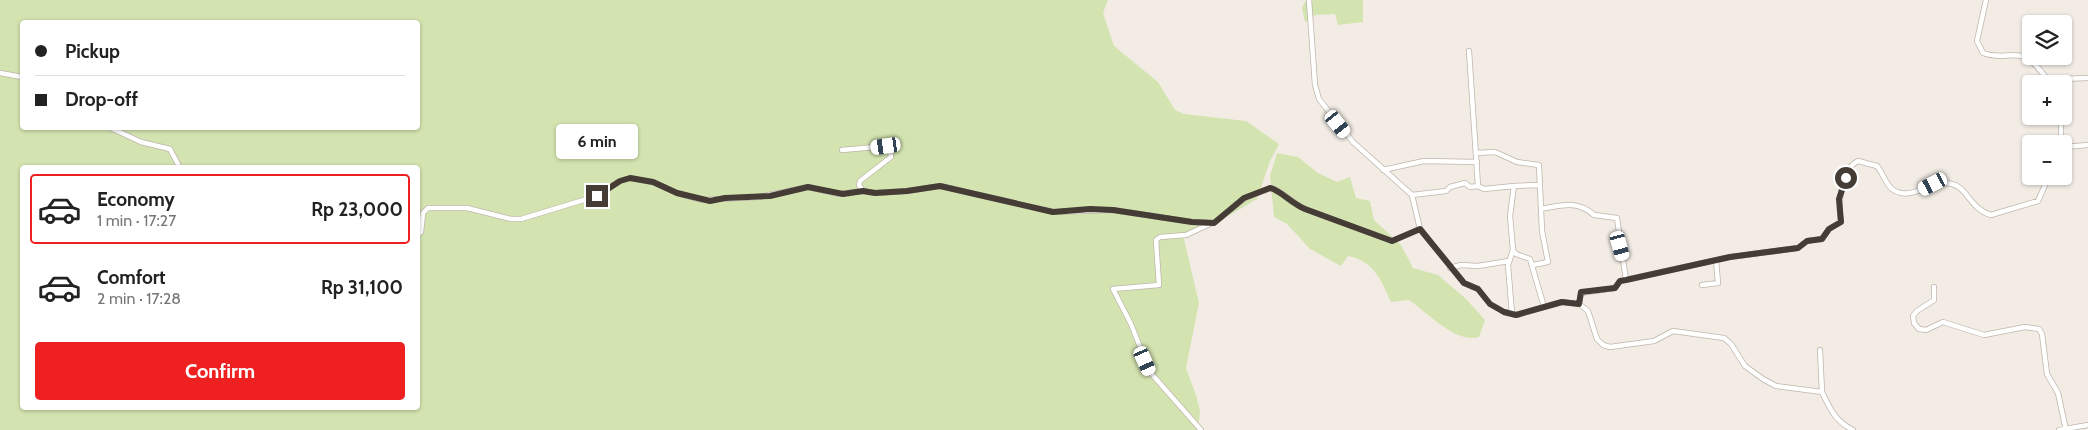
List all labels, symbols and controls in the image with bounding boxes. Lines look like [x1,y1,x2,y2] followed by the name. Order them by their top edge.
[2022,15,2072,185] map controls
[2022,15,2072,65] button: layers
[65,40,120,63] text: Pickup
[2022,75,2072,125] button: +
[65,88,138,111] text: Drop-off
[1322,108,1353,140] car
[556,124,638,158] callout: 6 min
[577,132,617,151] text: 6 min
[2022,135,2072,185] button: −
[870,136,901,156] car
[1835,167,1857,189] route start
[1916,171,1949,197] car
[586,185,608,207] route end
[37,187,82,232] icon: car
[97,188,175,211] text: Economy
[311,198,403,221] text: Rp 23,000
[97,211,176,230] text: 1 min · 17:27
[1608,230,1631,262] car
[37,265,82,310] icon: car
[97,266,166,289] text: Comfort
[321,276,403,299] text: Rp 31,100
[97,289,181,308] text: 2 min · 17:28
[35,342,405,400] button: Confirm
[1132,344,1157,378] car

